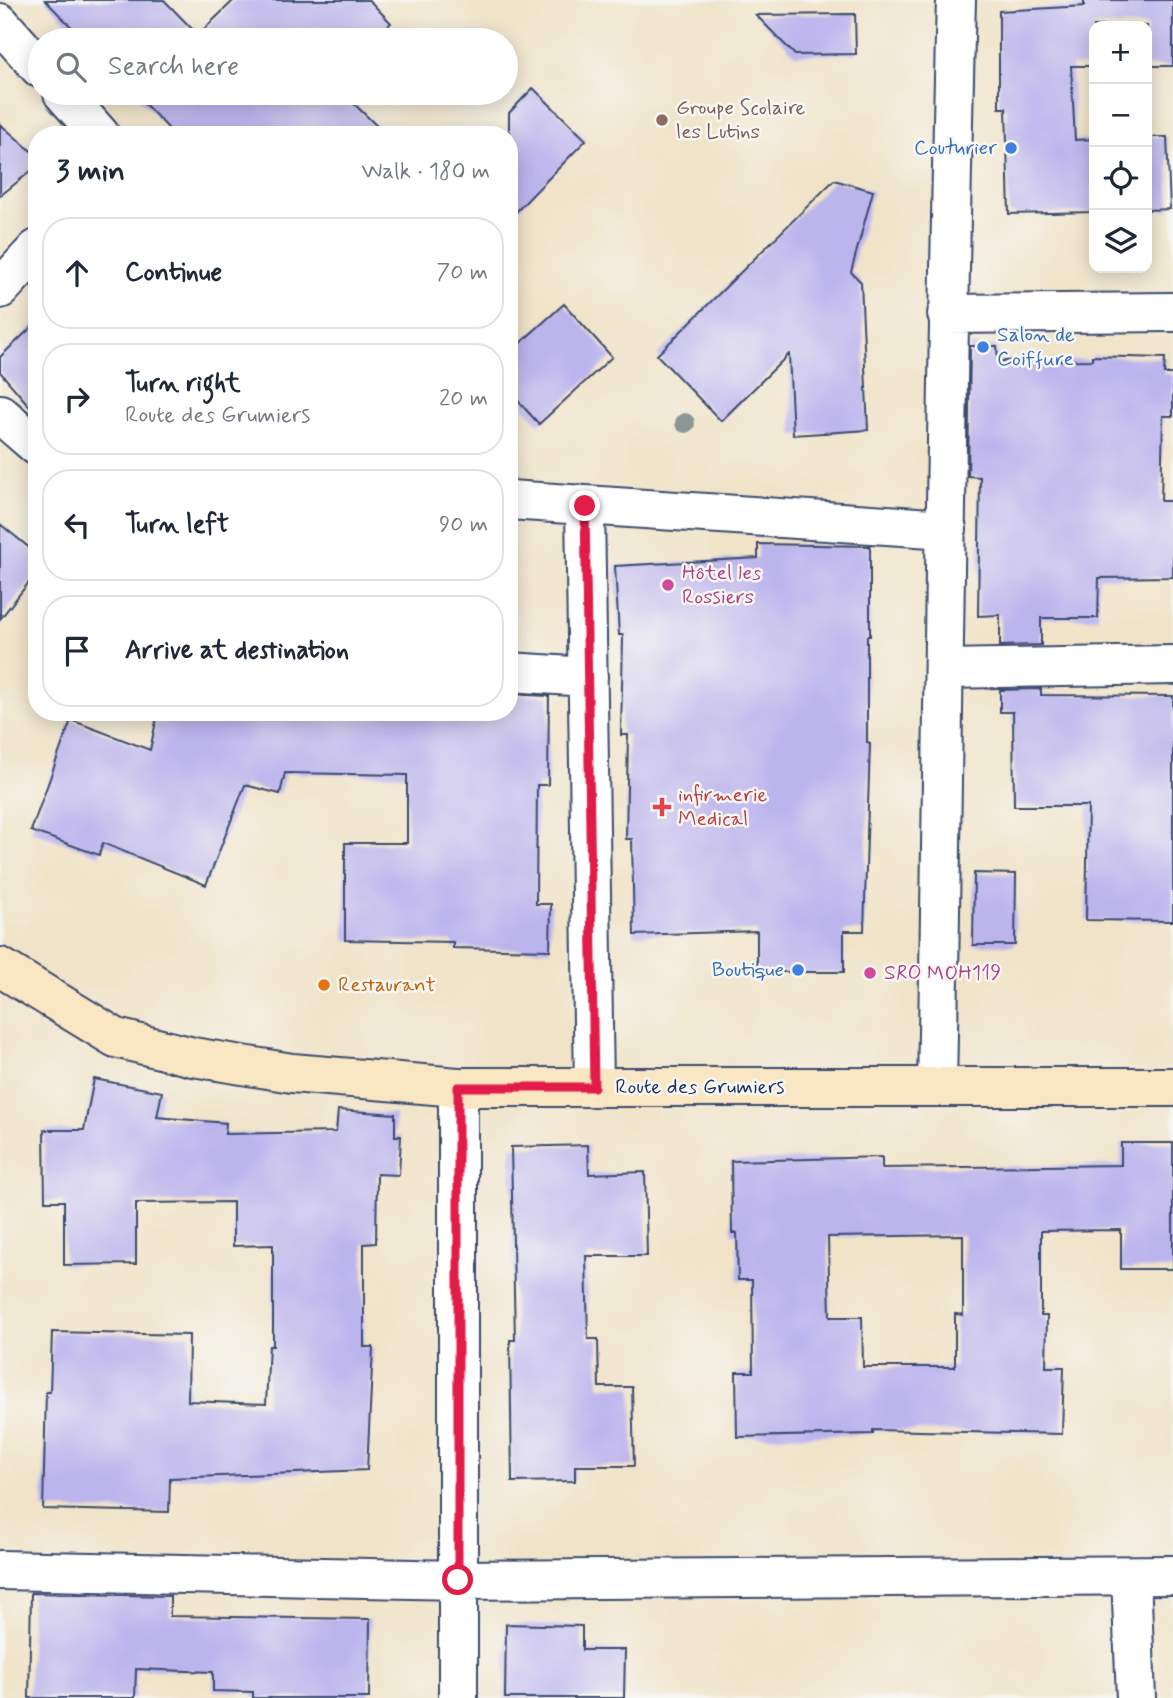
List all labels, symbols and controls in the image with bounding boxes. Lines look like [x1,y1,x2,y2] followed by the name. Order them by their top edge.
[1089,21,1152,273] map controls
[1089,21,1152,84] button: +
[28,28,518,105] search box
[52,48,90,86] icon: search
[108,50,239,84] text: Search here
[1089,84,1152,147] button: −
[676,94,806,146] place label: Groupe Scolaire les Lutins
[654,112,670,128] marker: Groupe Scolaire les Lutins
[914,134,997,162] place label: Couturier
[1003,140,1019,156] marker: Couturier
[1089,147,1152,210] button: locate
[56,152,125,191] text: 3 min
[361,157,490,187] text: Walk · 180 m
[1089,210,1152,273] button: layers
[58,254,96,292] icon: ahead
[125,256,222,290] text: Continue
[436,258,488,288] text: 70 m
[997,321,1075,373] place label: Salon de Coiffure
[975,339,991,355] marker: Salon de Coiffure
[125,367,241,401] text: Turn right
[58,380,96,418] icon: right
[439,384,488,414] text: 20 m
[125,401,310,431] text: Route des Grumiers
[569,490,600,521] route end
[58,506,96,544] icon: left
[125,508,229,542] text: Turn left
[439,510,488,540] text: 90 m
[682,559,761,611] place label: Hôtel les Rossiers
[660,577,676,593] marker: Hôtel les Rossiers
[58,632,96,670] icon: arrive
[125,634,349,668] text: Arrive at destination
[678,781,768,833] place label: infirmerie Medical
[652,797,672,817] marker: infirmerie Medical
[712,956,784,984] place label: Boutique
[884,959,1001,987] place label: SRO MOH119
[790,962,806,978] marker: Boutique
[862,965,878,981] marker: SRO MOH119
[338,971,436,999] place label: Restaurant
[316,977,332,993] marker: Restaurant
[615,1073,785,1101] street label: Route des Grumiers
[442,1564,473,1595] route start

